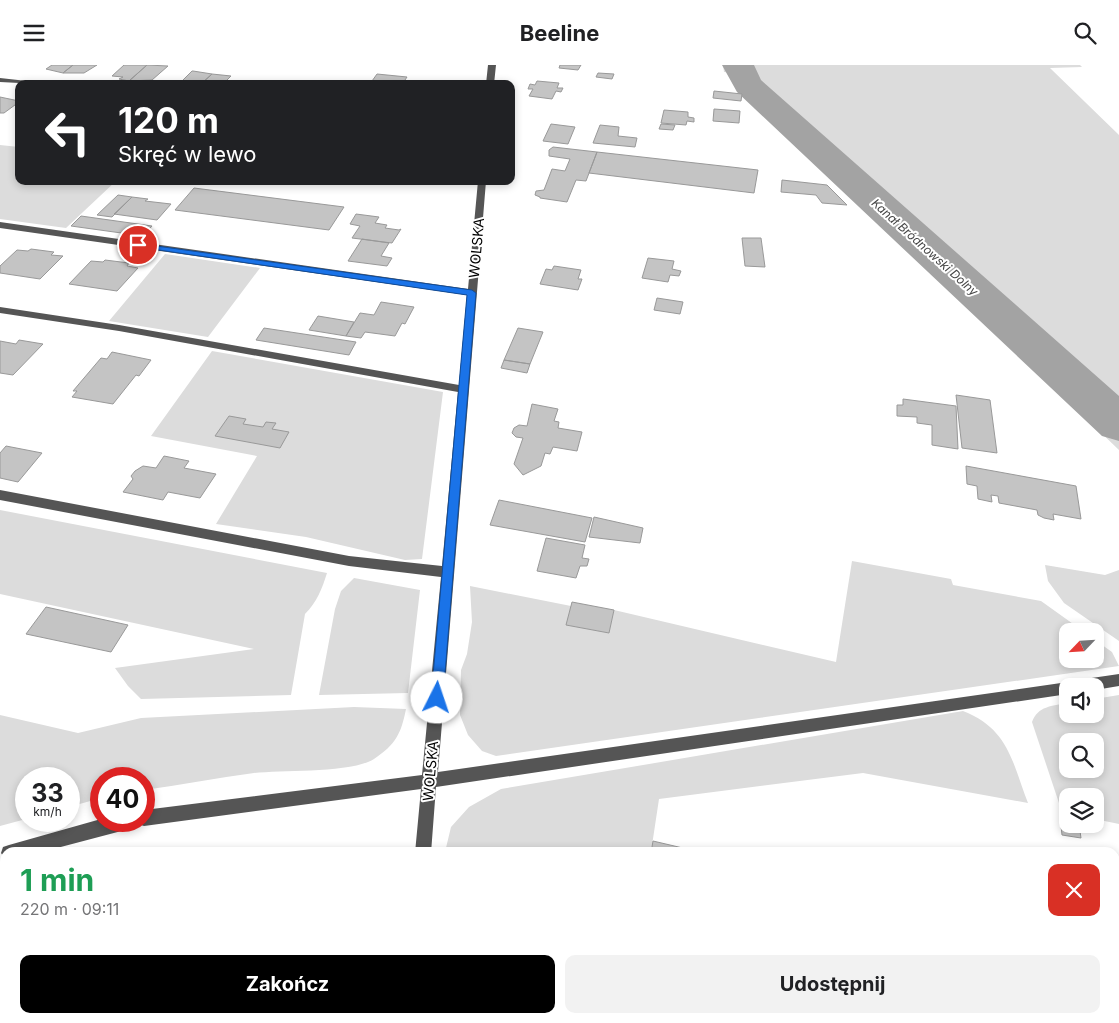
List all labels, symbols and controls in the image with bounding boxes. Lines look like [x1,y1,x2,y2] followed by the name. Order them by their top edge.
[20,19,48,47] icon: menu
[1071,19,1099,47] icon: search
[520,20,599,46] text: Beeline
[118,99,219,141] text: 120 m
[35,100,100,165] icon: left
[118,141,256,167] text: Skręć w lewo
[869,195,981,299] water label: Kanał Bródnowski Dolny
[465,217,487,279] street label: WOLSKA
[117,224,159,266] pin
[124,231,152,259] icon: arrive
[1059,623,1104,667] north arrow
[1059,623,1104,833] map controls
[410,671,462,723] position arrow
[1059,678,1104,723] button: sound
[1059,733,1104,778] button: search
[419,740,441,802] street label: WOLSKA
[90,767,155,832] speed limit sign: 40
[31,778,64,808] text: 33
[1059,788,1104,833] button: layers
[33,804,62,819] text: km/h
[20,862,94,898] text: 1 min
[1048,864,1100,916] button: close
[20,899,119,919] text: 220 m · 09:11
[20,955,555,1013] button: Zakończ
[565,955,1100,1013] button: Udostępnij

